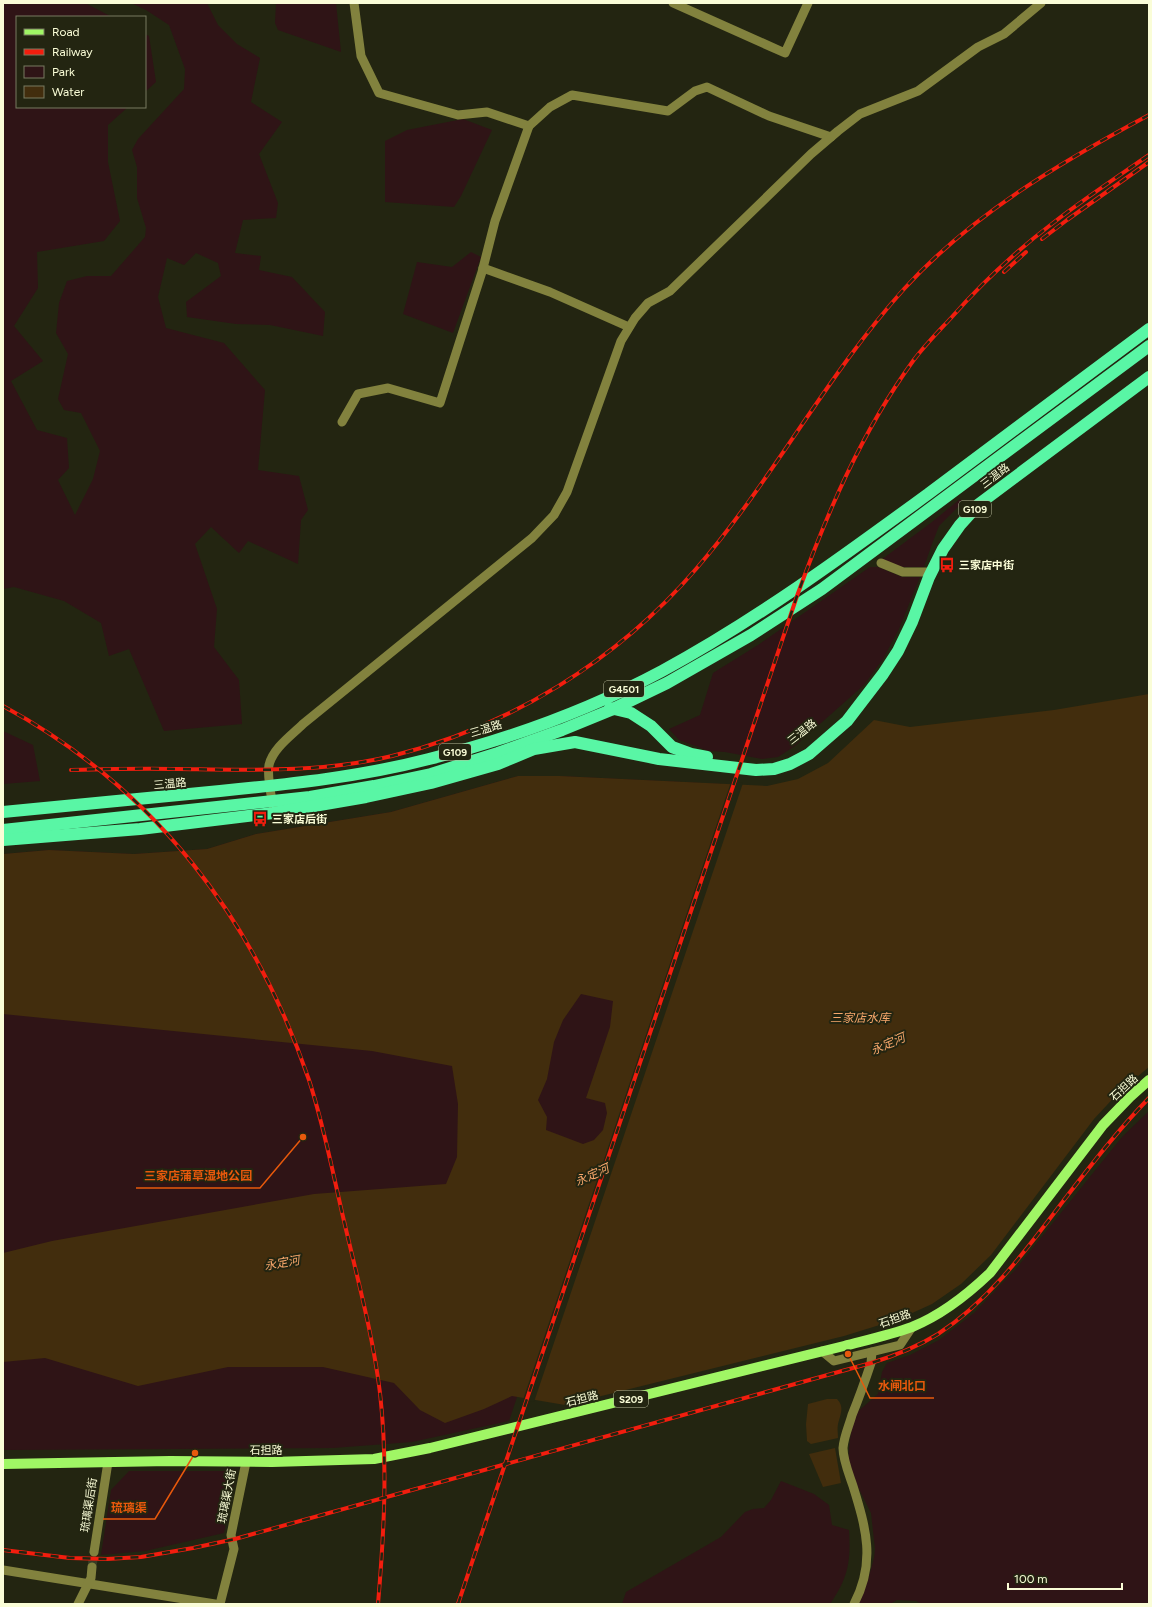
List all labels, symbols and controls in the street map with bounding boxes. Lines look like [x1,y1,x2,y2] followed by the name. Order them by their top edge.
[16,16,146,108] legend
[52,25,80,39] text: Road
[52,45,93,59] text: Railway
[52,65,75,79] text: Park
[52,85,84,99] text: Water
[978,461,1012,491] street label: 三温路
[959,501,991,517] road number: G109
[938,556,956,574] bus stop icon: 三家店中街
[959,559,1014,572] place label: 三家店中街
[604,681,644,697] road number: G4501
[785,717,819,747] street label: 三温路
[468,718,504,740] street label: 三温路
[439,744,471,760] road number: G109
[153,776,187,792] street label: 三温路
[251,810,269,828] bus stop icon: 三家店后街
[272,813,327,826] place label: 三家店后街
[830,1011,892,1025] water label: 三家店水库
[869,1030,909,1057] water label: 永定河
[1107,1072,1141,1104] street label: 石担路
[573,1160,613,1189] water label: 永定河
[136,1164,260,1188] callout: 三家店蒲草湿地公园
[144,1169,252,1183] text: 三家店蒲草湿地公园
[263,1253,303,1273] water label: 永定河
[877,1307,913,1331] street label: 石担路
[870,1374,934,1398] callout: 水闸北口
[878,1379,926,1393] text: 水闸北口
[564,1389,600,1409] street label: 石担路
[614,1391,648,1407] road number: S209
[250,1444,283,1457] street label: 石担路
[215,1468,239,1524] street label: 琉璃渠大街
[78,1477,100,1533] street label: 琉璃渠后街
[103,1495,155,1519] callout: 琉璃渠
[111,1501,147,1515] text: 琉璃渠
[1008,1565,1122,1591] scale bar
[1014,1572,1048,1586] text: 100 m

